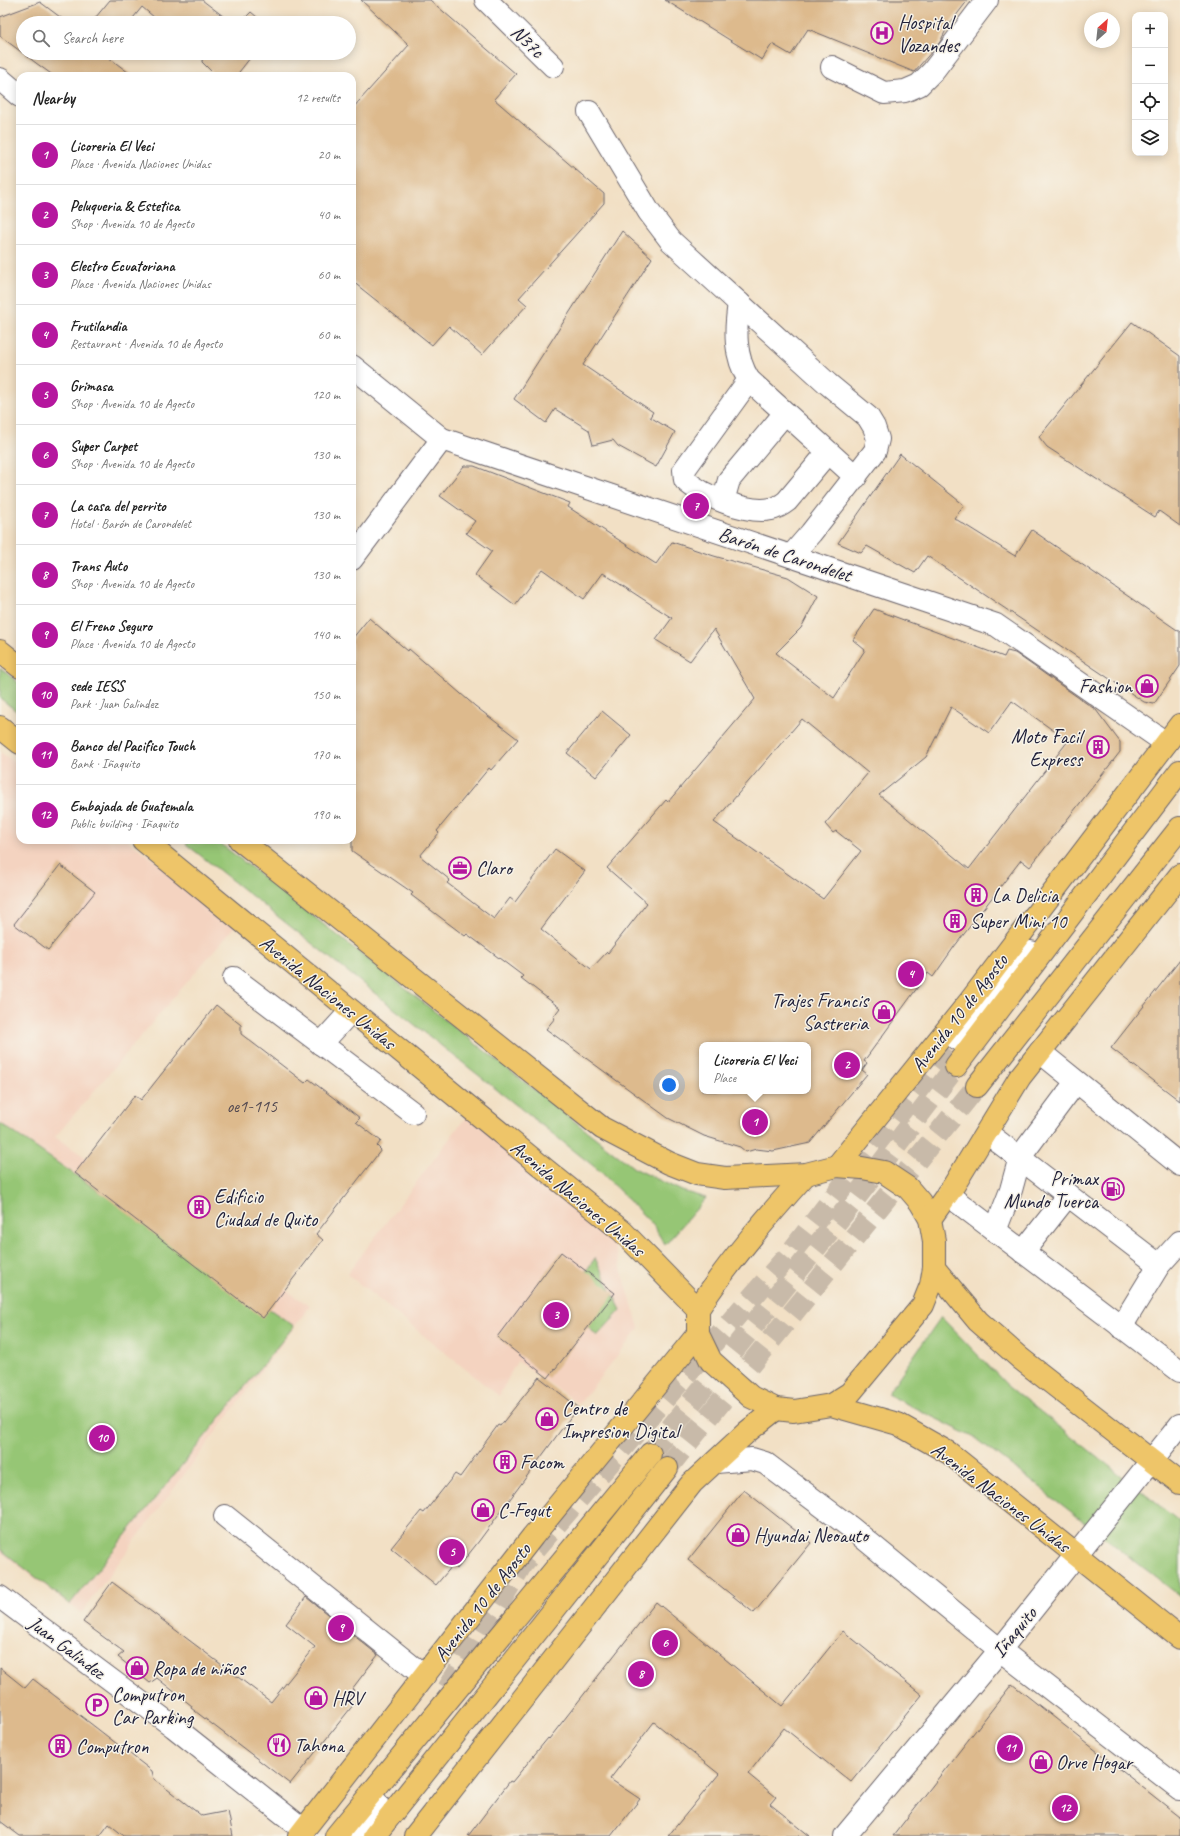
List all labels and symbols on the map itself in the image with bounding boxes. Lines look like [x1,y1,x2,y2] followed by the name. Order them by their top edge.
[898,10,961,58] place label: Hospital Vozandes
[1084,12,1120,48] north arrow
[506,19,550,64] street label: N37c
[869,20,895,46] hospital icon: Hospital Vozandes
[683,491,709,521] pin: 7
[715,521,857,588] street label: Barón de Carondelet
[1134,673,1160,699] shop icon: Fashion
[1079,674,1133,699] place label: Fashion
[1011,724,1086,772] place label: Moto Facil Express
[1085,734,1111,760] building icon: Moto Facil Express
[447,855,473,881] office icon: Claro
[476,856,514,881] place label: Claro
[963,882,989,908] building icon: La Delicia
[992,883,1060,908] place label: La Delicia
[942,908,968,934] building icon: Super Mini 10
[970,909,1069,934] place label: Super Mini 10
[255,930,402,1056] street label: Avenida Naciones Unidas
[905,948,1014,1078] street label: Avenida 10 de Agosto
[898,959,924,989] pin: 4
[771,988,870,1036] place label: Trajes Francis Sastreria
[871,999,897,1025] shop icon: Trajes Francis Sastreria
[834,1050,860,1080] pin: 2
[659,1075,679,1095] your location
[227,1095,278,1117] house number: oe1-115
[742,1107,768,1137] pin: 1
[505,1135,652,1263] street label: Avenida Naciones Unidas
[1004,1166,1100,1214] place label: Primax Mundo Tuerca
[1100,1176,1126,1202] fuel station icon: Primax Mundo Tuerca
[214,1184,318,1232] place label: Edificio Ciudad de Quito
[186,1194,212,1220] building icon: Edificio Ciudad de Quito
[543,1300,569,1330] pin: 3
[562,1396,682,1444] place label: Centro de Impresion Digital
[534,1406,560,1432] shop icon: Centro de Impresion Digital
[89,1423,115,1453] pin: 10
[926,1437,1077,1559] street label: Avenida Naciones Unidas
[492,1449,518,1475] building icon: Facom
[520,1450,565,1475] place label: Facom
[470,1497,496,1523] shop icon: C-Fegut
[498,1498,553,1523] place label: C-Fegut
[725,1522,751,1548] shop icon: Hyundai Neoauto
[754,1523,870,1548] place label: Hyundai Neoauto
[428,1537,537,1667] street label: Avenida 10 de Agosto
[439,1537,465,1567] pin: 5
[986,1601,1043,1663] street label: Iñaquito
[22,1610,111,1685] street label: Juan Galindez
[328,1613,354,1643] pin: 9
[652,1628,678,1658] pin: 6
[124,1655,150,1681] shop icon: Ropa de niños
[152,1656,247,1681] place label: Ropa de niños
[628,1659,654,1689] pin: 8
[112,1682,195,1730] place label: Computron Car Parking
[303,1685,329,1711] shop icon: HRV
[332,1686,367,1711] place label: HRV
[84,1692,110,1718] parking icon: Computron Car Parking
[266,1732,292,1758] restaurant icon: Tahona
[47,1733,73,1759] building icon: Computron
[294,1733,345,1758] place label: Tahona
[997,1733,1023,1763] pin: 11
[76,1734,150,1759] place label: Computron
[1028,1749,1054,1775] shop icon: Orve Hogar
[1056,1750,1134,1775] place label: Orve Hogar
[1052,1793,1078,1823] pin: 12

